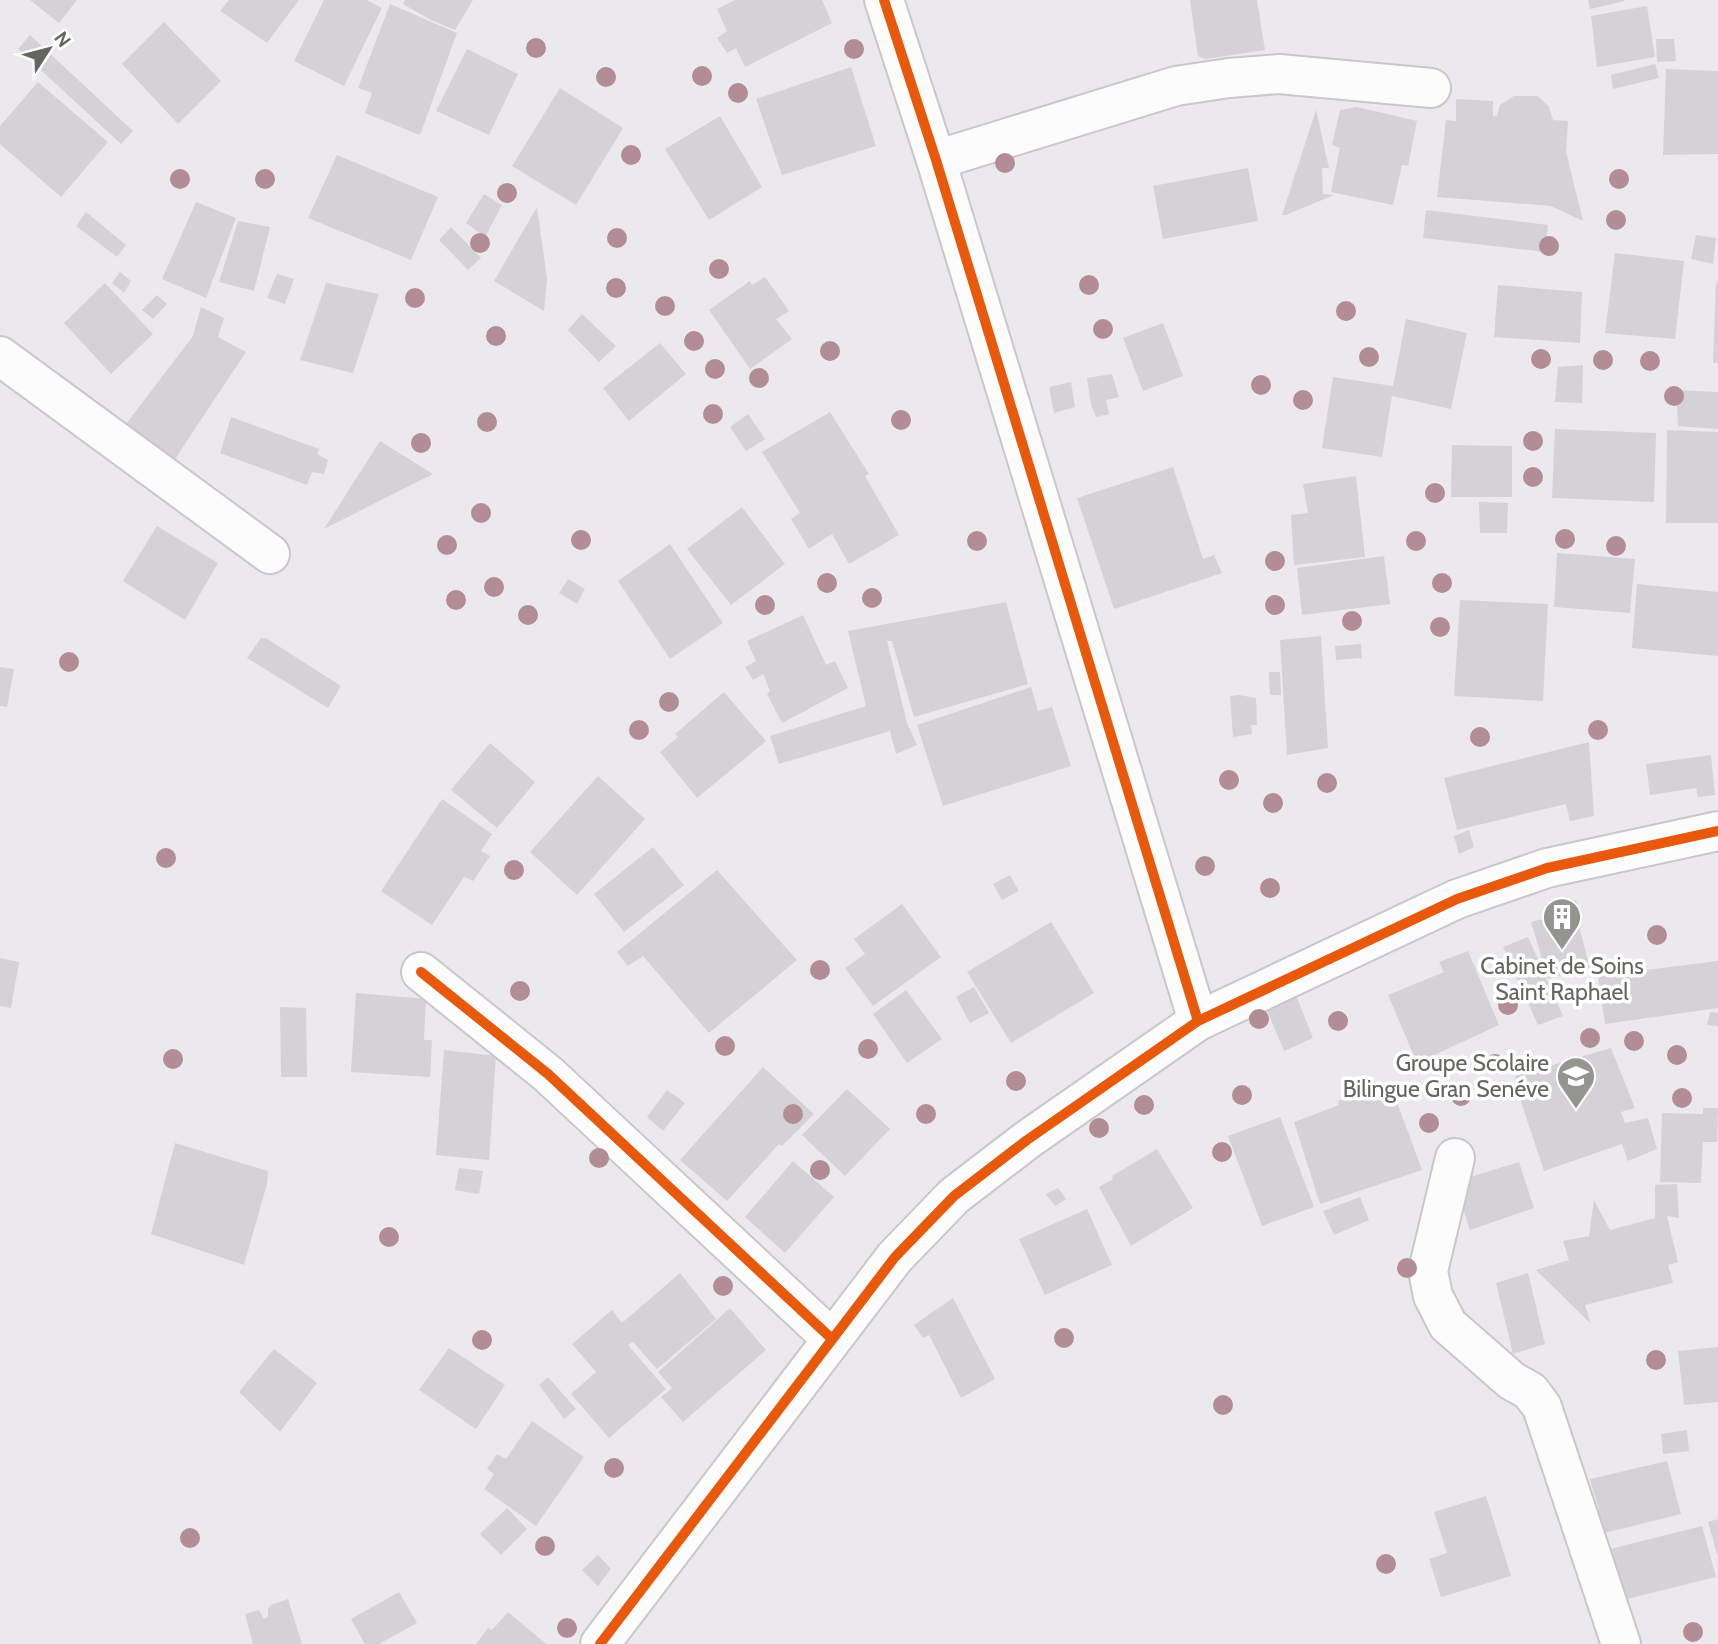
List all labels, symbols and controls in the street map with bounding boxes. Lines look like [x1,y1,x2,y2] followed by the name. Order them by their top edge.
[14,14,84,84] north arrow
[49,27,76,51] text: N
[1541,896,1583,951] building icon: Cabinet de Soins Saint Raphael
[1480,952,1644,1006] place label: Cabinet de Soins Saint Raphael
[1343,1049,1549,1103] place label: Groupe Scolaire Bilingue Gran Senéve
[1555,1055,1597,1110] school or university icon: Groupe Scolaire Bilingue Gran Senéve

